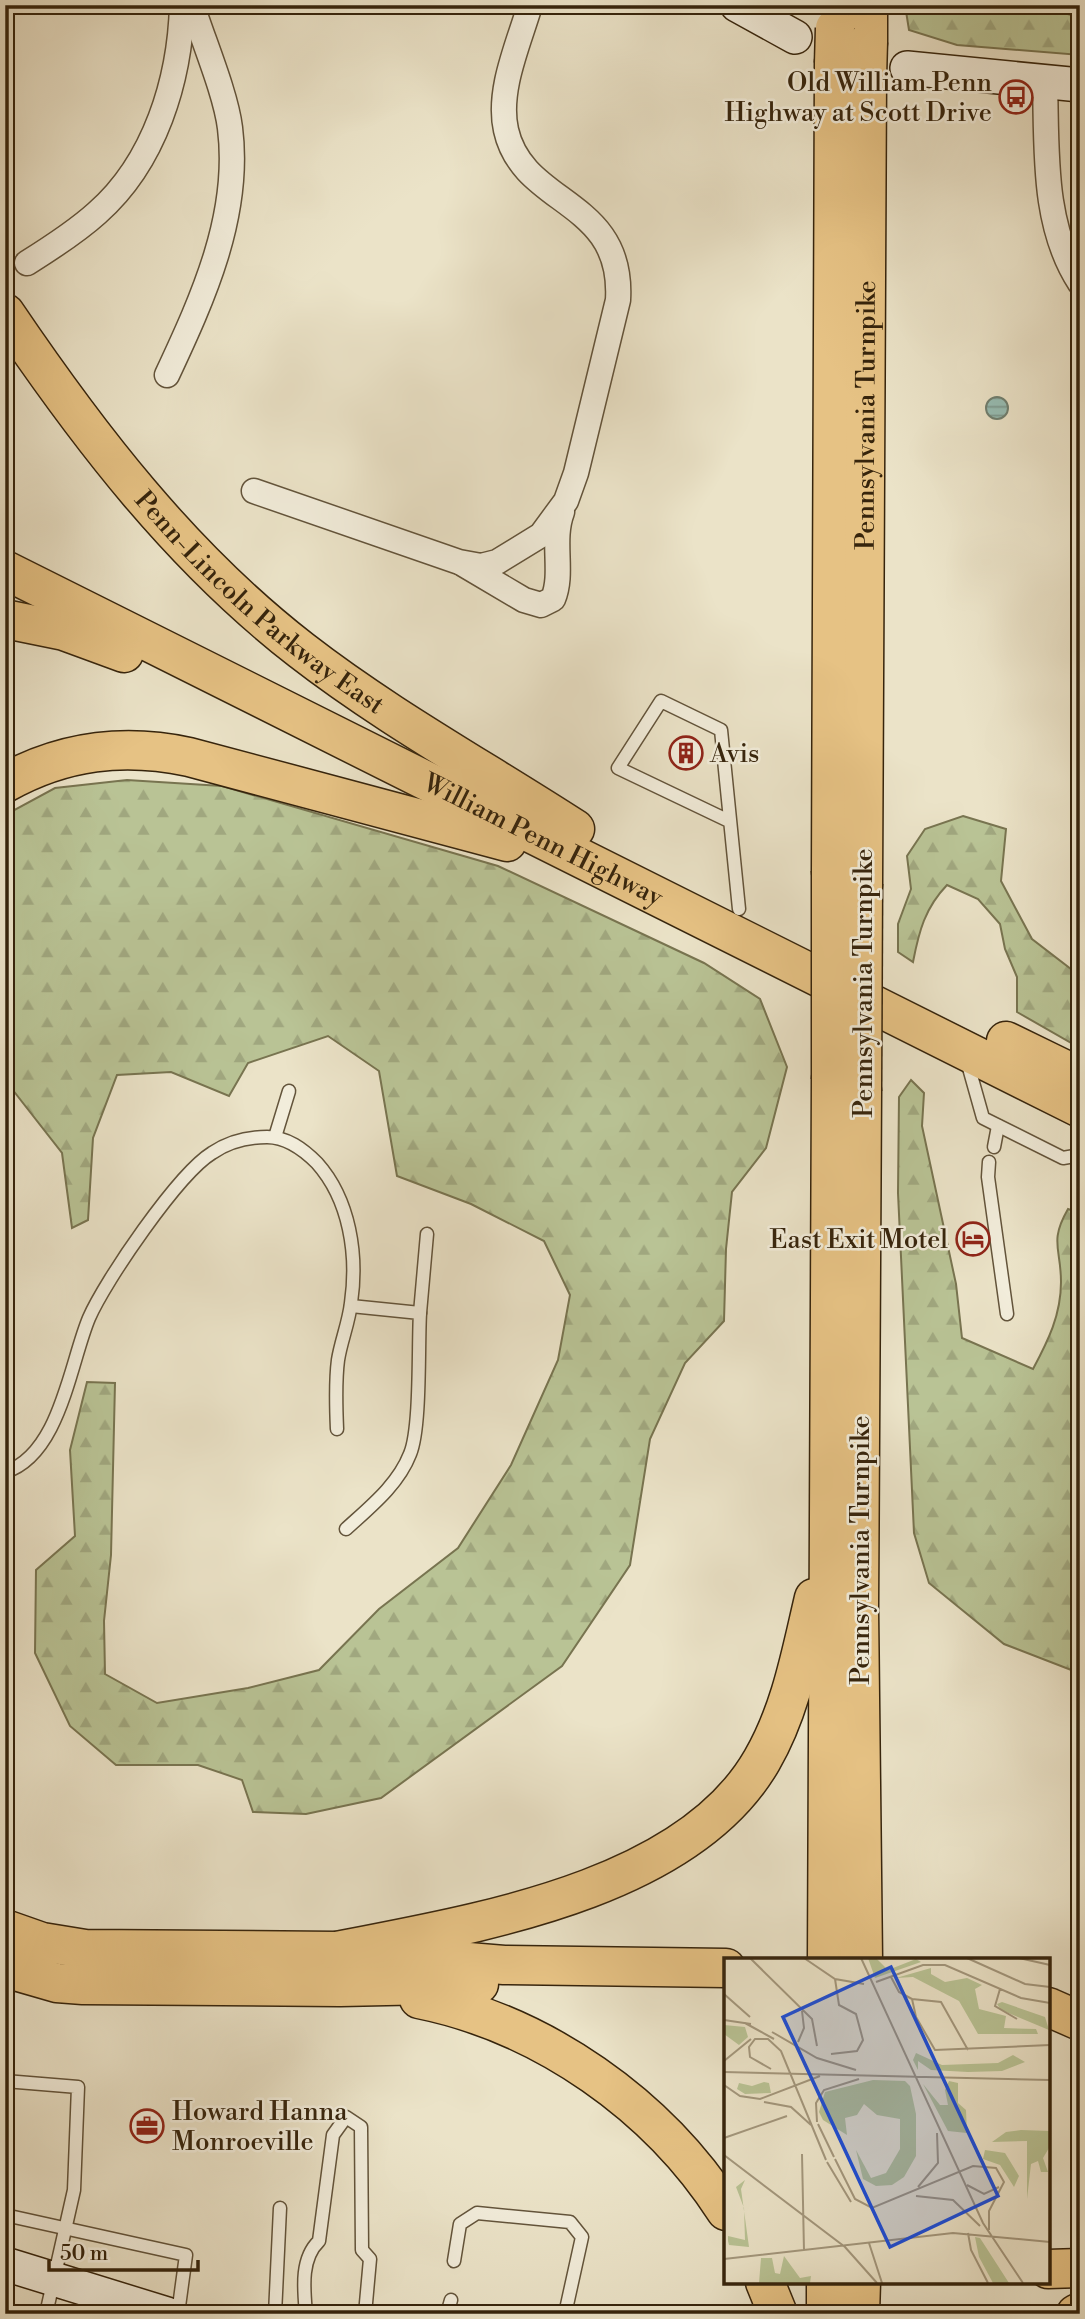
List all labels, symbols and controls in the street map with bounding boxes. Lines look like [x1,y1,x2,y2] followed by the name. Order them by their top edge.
[725,67,992,129] place label: Old William Penn Highway at Scott Drive
[997,78,1035,116] bus stop icon: Old William Penn Highway at Scott Drive
[850,280,883,550] street label: Pennsylvania Turnpike
[128,484,390,722] street label: Penn-Lincoln Parkway East
[667,734,705,772] building icon: Avis
[709,738,760,770] place label: Avis
[417,766,668,914] street label: William Penn Highway
[848,848,880,1118] street label: Pennsylvania Turnpike
[954,1220,992,1258] hotel icon: East Exit Motel
[770,1224,948,1256] place label: East Exit Motel
[845,1415,877,1685] street label: Pennsylvania Turnpike
[724,1958,1050,2284] inset map
[172,2096,348,2158] place label: Howard Hanna Monroeville
[128,2107,166,2145] office icon: Howard Hanna Monroeville
[49,2228,198,2272] scale bar
[60,2241,108,2267] text: 50 m

